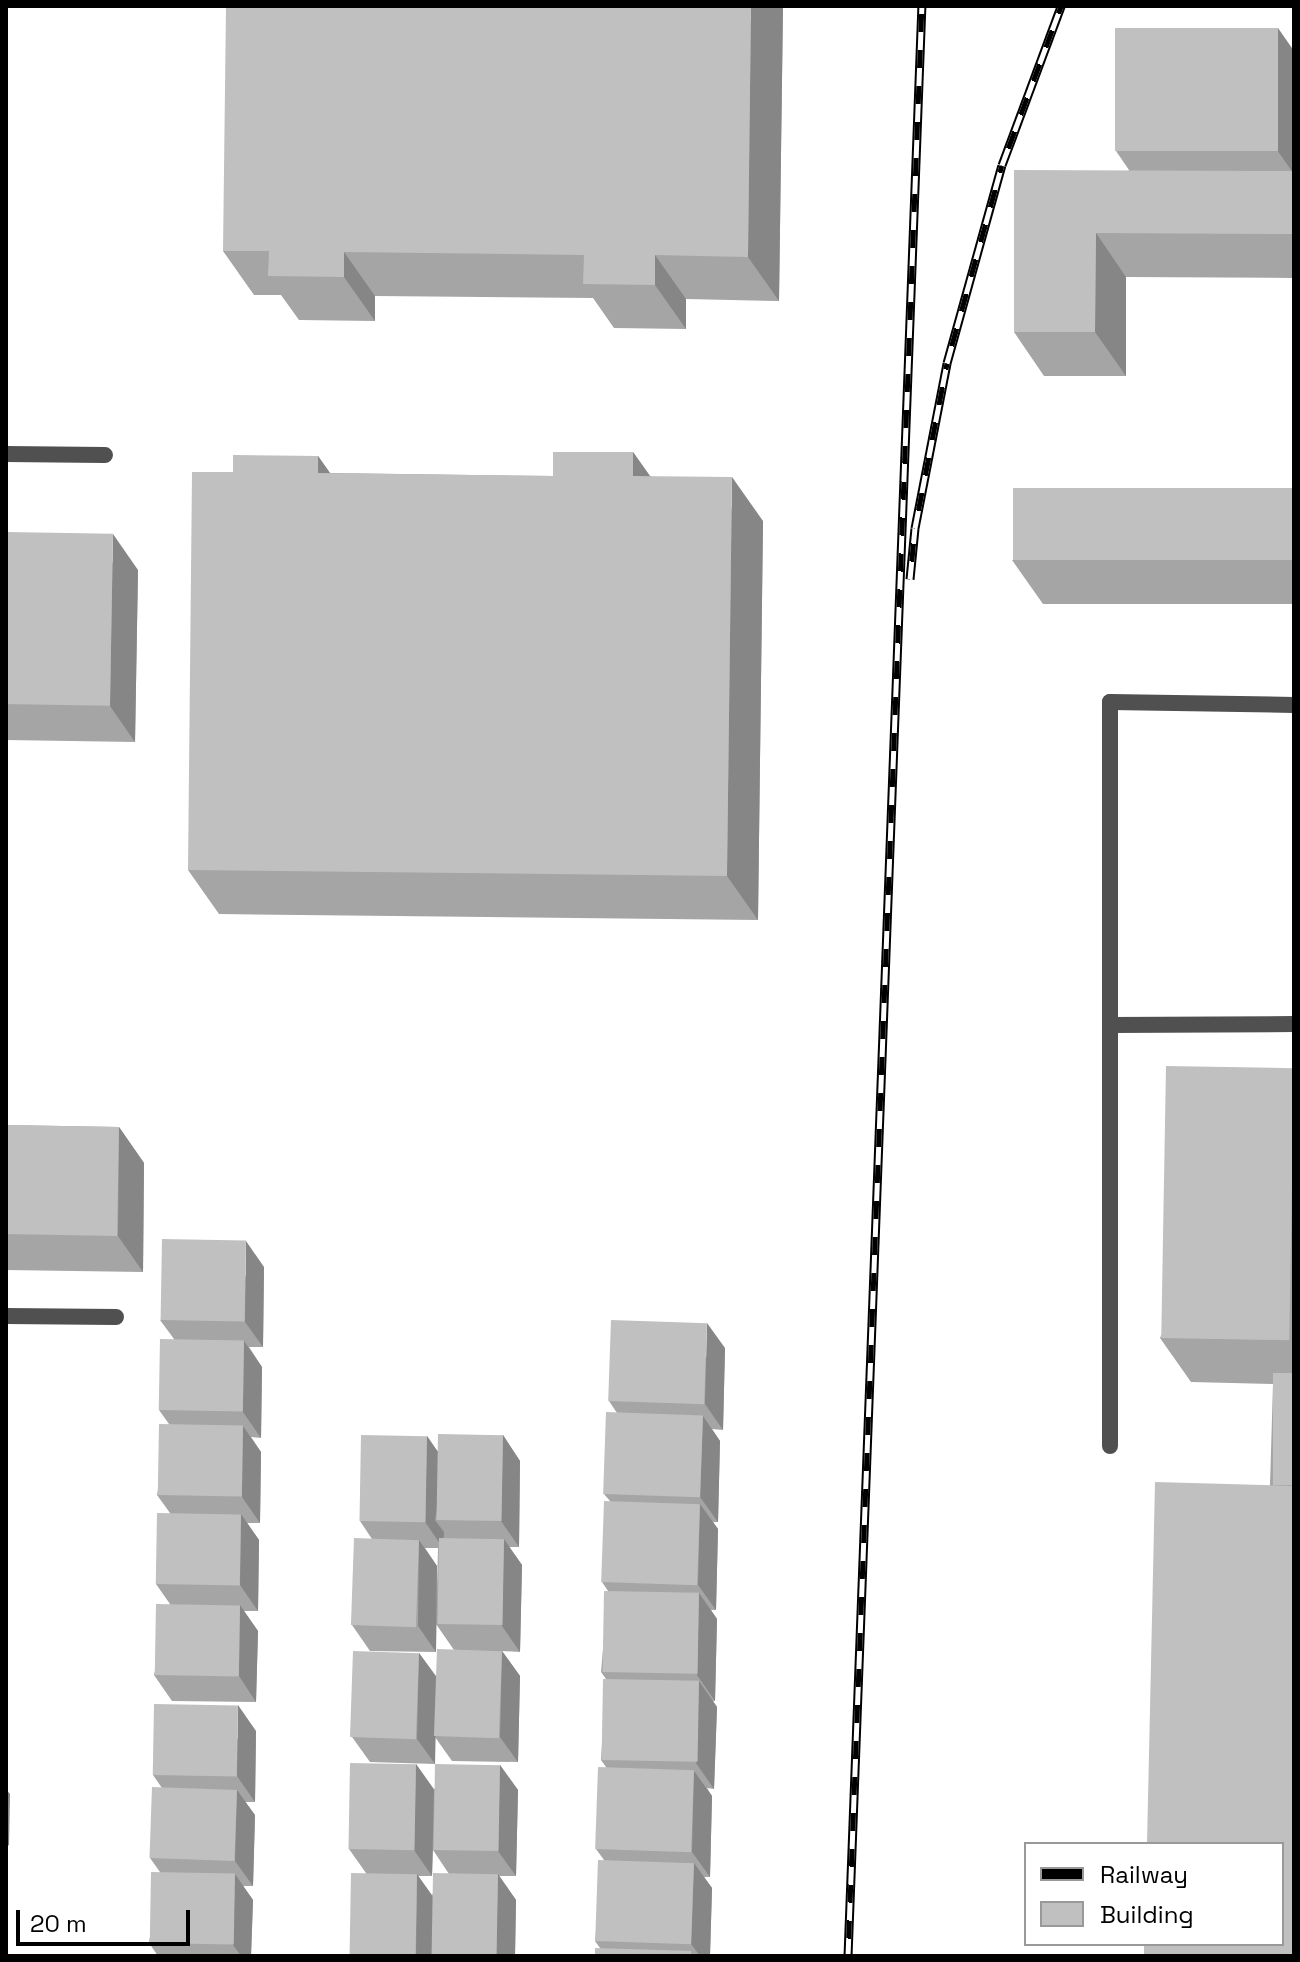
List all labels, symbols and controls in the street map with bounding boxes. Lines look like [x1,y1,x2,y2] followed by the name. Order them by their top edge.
[1024,1842,1284,1946] legend
[1100,1859,1188,1890] text: Railway
[20,1894,194,1944] scale bar
[1100,1899,1194,1930] text: Building
[30,1908,87,1939] text: 20 m

